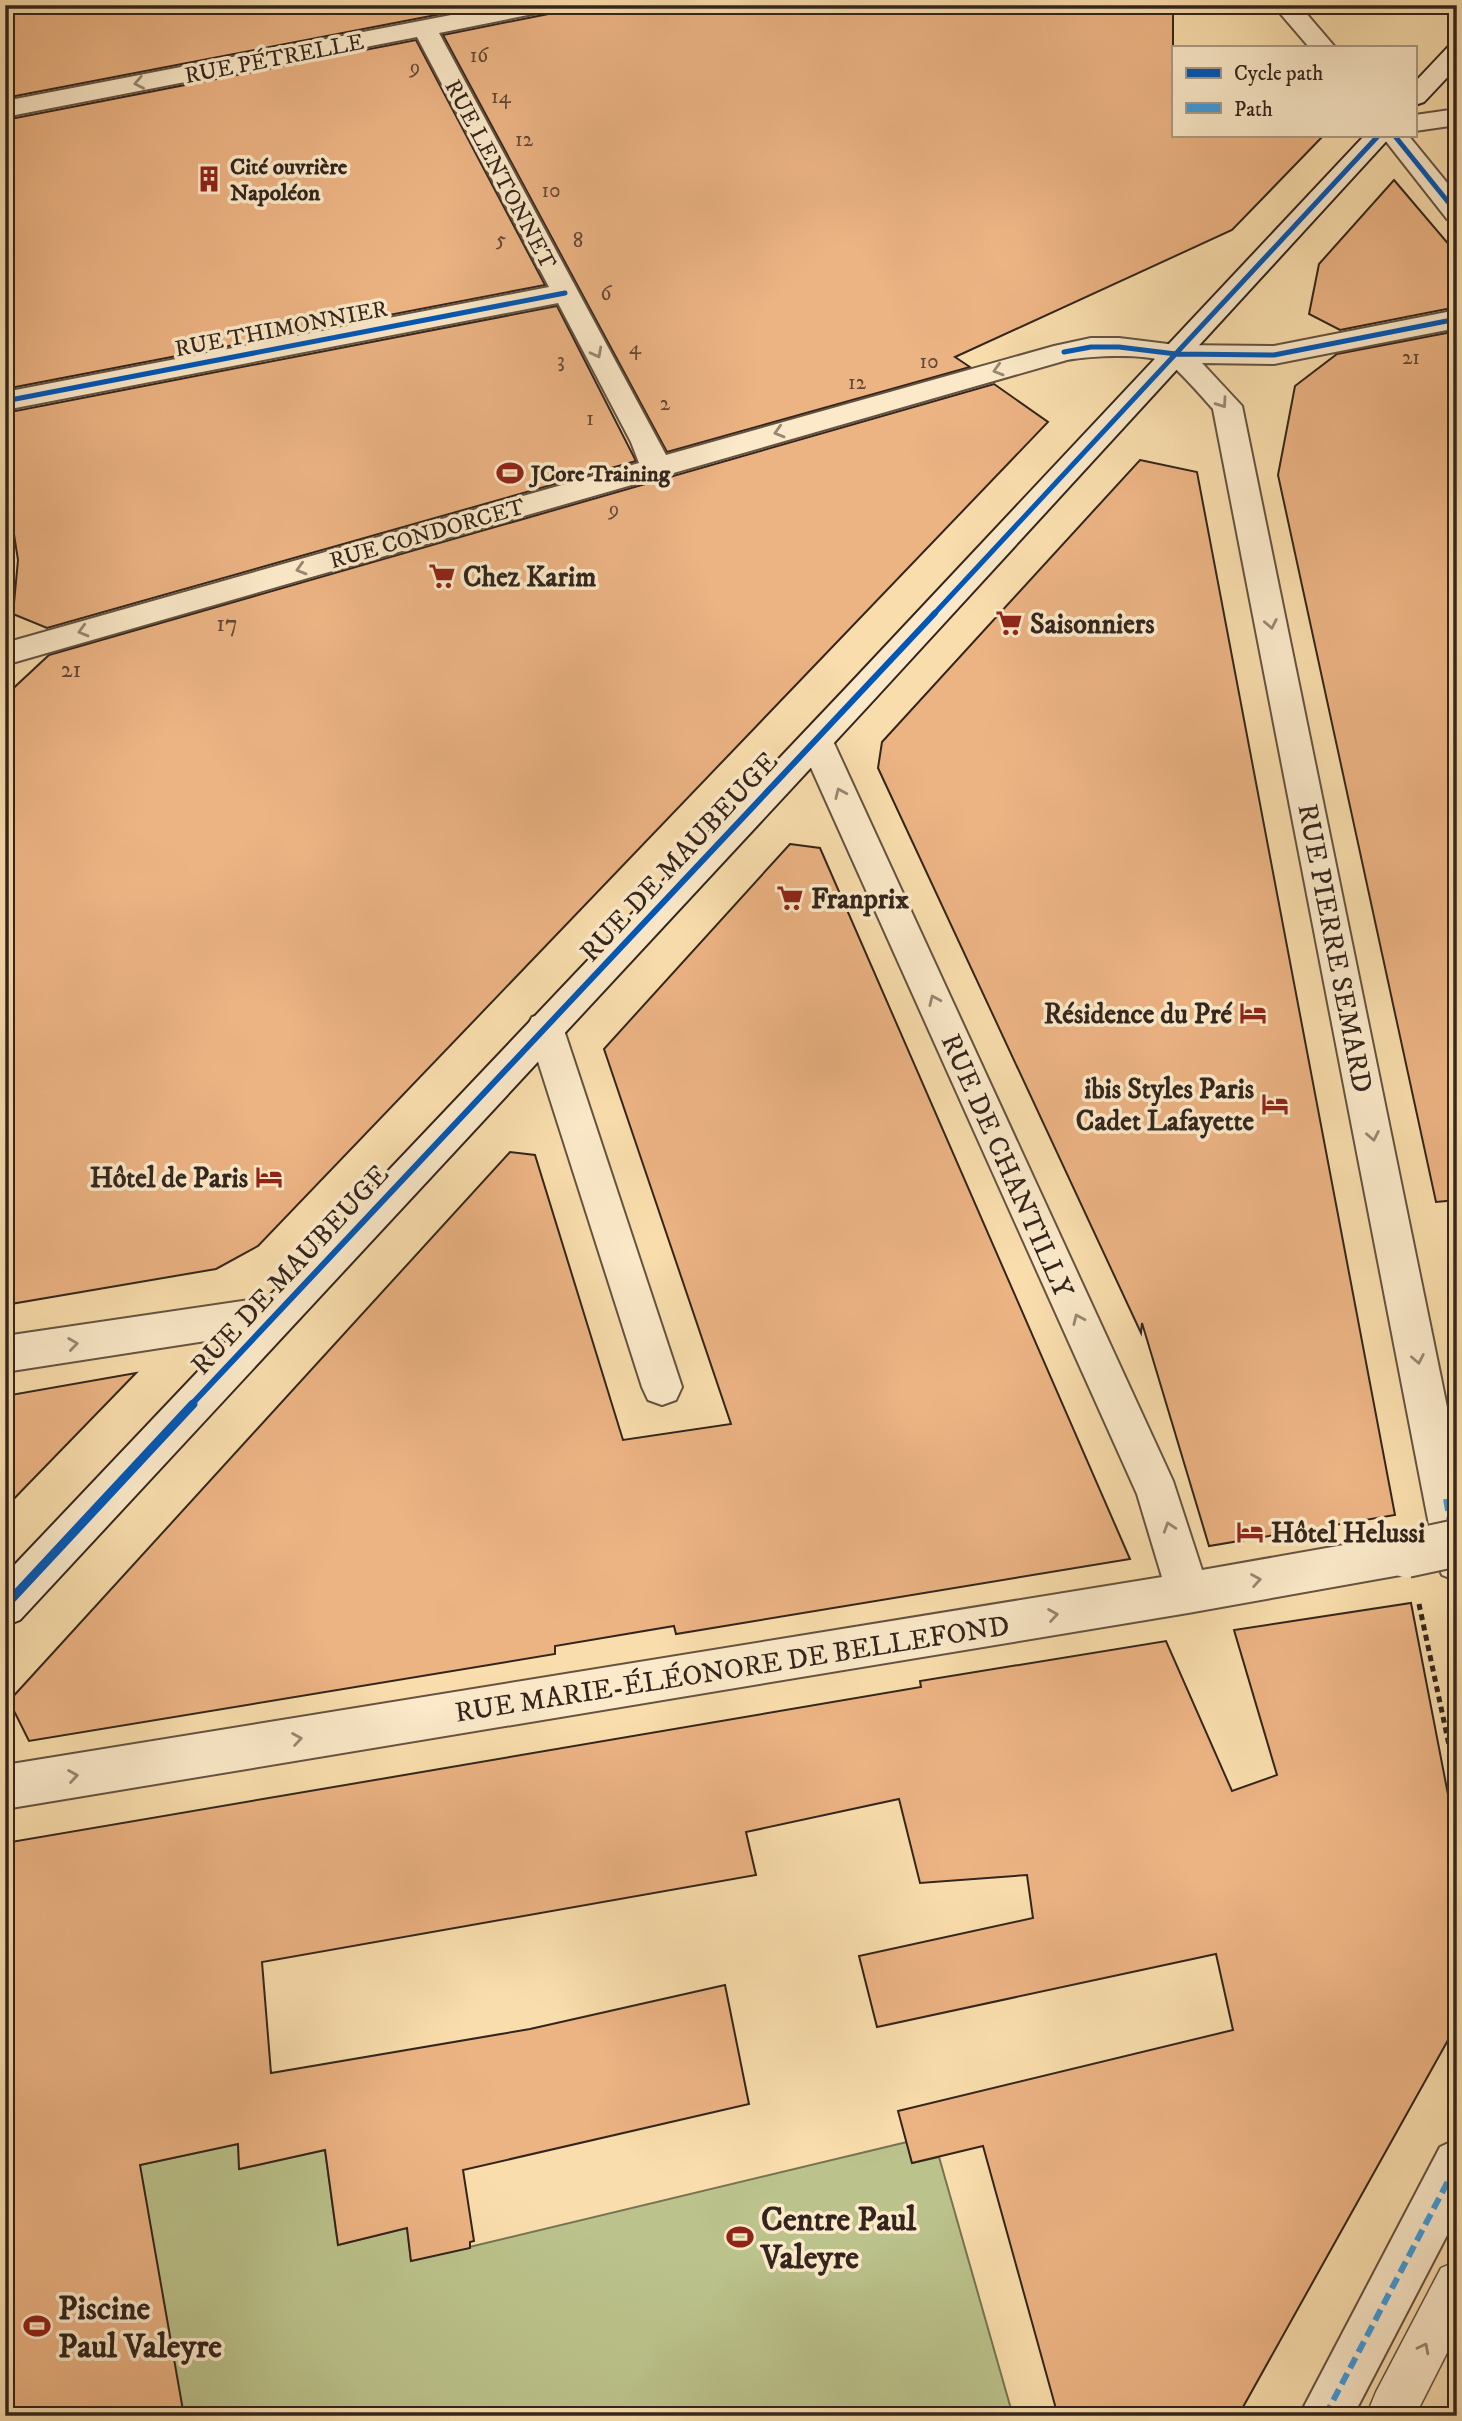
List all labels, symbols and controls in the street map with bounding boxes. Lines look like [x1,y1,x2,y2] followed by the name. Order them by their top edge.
[182,28,366,91] street label: RUE PÉTRELLE
[470,43,489,69] house number: 16
[1172,46,1416,136] legend
[409,55,420,81] house number: 9
[1234,61,1323,87] text: Cycle path
[133,75,145,90] one-way arrow
[437,75,562,275] street label: RUE LENTONNET
[491,84,512,110] house number: 14
[1234,97,1273,123] text: Path
[515,127,534,153] house number: 12
[230,153,348,208] place label: Cité ouvrière Napoléon
[194,164,224,194] building icon: Cité ouvrière Napoléon
[542,178,560,204] house number: 10
[496,227,506,253] house number: 5
[573,228,583,254] house number: 8
[601,281,613,307] house number: 6
[173,295,390,364] street label: RUE THIMONNIER
[629,335,642,361] house number: 4
[1402,345,1420,371] house number: 21
[589,346,603,358] one-way arrow
[557,348,565,374] house number: 3
[920,349,938,375] house number: 10
[992,362,1004,377] one-way arrow
[848,370,867,396] house number: 12
[660,391,671,417] house number: 2
[1213,396,1226,409] one-way arrow
[586,406,594,432] house number: 1
[773,424,785,439] one-way arrow
[495,458,525,488] sports icon: JCore Training
[528,460,671,489] place label: JCore Training
[327,493,529,576] street label: RUE CONDORCET
[608,497,619,523] house number: 9
[296,560,308,575] one-way arrow
[463,560,596,595] place label: Chez Karim
[427,561,457,591] supermarket icon: Chez Karim
[1030,607,1155,642] place label: Saisonniers
[994,608,1024,638] supermarket icon: Saisonniers
[216,609,238,639] house number: 17
[1262,618,1277,630] one-way arrow
[77,623,89,638] one-way arrow
[61,655,81,685] house number: 21
[573,745,786,969] street label: RUE DE MAUBEUGE
[834,788,848,800] one-way arrow
[1289,801,1380,1096] street label: RUE PIERRE SEMARD
[811,882,909,917] place label: Franprix
[775,883,805,913] supermarket icon: Franprix
[928,995,942,1007] one-way arrow
[1044,997,1232,1032] place label: Résidence du Pré
[1238,998,1268,1028] hotel icon: Résidence du Pré
[933,1028,1081,1303] street label: RUE DE CHANTILLY
[1076,1072,1255,1139] place label: ibis Styles Paris Cadet Lafayette
[1260,1089,1290,1119] hotel icon: ibis Styles Paris Cadet Lafayette
[1365,1130,1380,1142] one-way arrow
[184,1158,397,1382] street label: RUE DE MAUBEUGE
[90,1161,249,1196] place label: Hôtel de Paris
[254,1162,284,1192] hotel icon: Hôtel de Paris
[1072,1314,1086,1326] one-way arrow
[67,1336,79,1351] one-way arrow
[1410,1353,1425,1365] one-way arrow
[1271,1516,1425,1551] place label: Hôtel Helussi
[1235,1517,1265,1547] hotel icon: Hôtel Helussi
[1162,1522,1177,1534] one-way arrow
[1250,1573,1261,1588] one-way arrow
[452,1608,1012,1731] street label: RUE MARIE-ÉLÉONORE DE BELLEFOND
[1048,1608,1059,1623] one-way arrow
[291,1732,303,1747] one-way arrow
[67,1769,79,1784] one-way arrow
[759,2200,917,2279] place label: Centre Paul Valeyre
[725,2222,755,2252] sports icon: Centre Paul Valeyre
[58,2289,222,2368] place label: Piscine Paul Valeyre
[22,2311,52,2341] sports icon: Piscine Paul Valeyre
[1416,2343,1430,2355] one-way arrow

